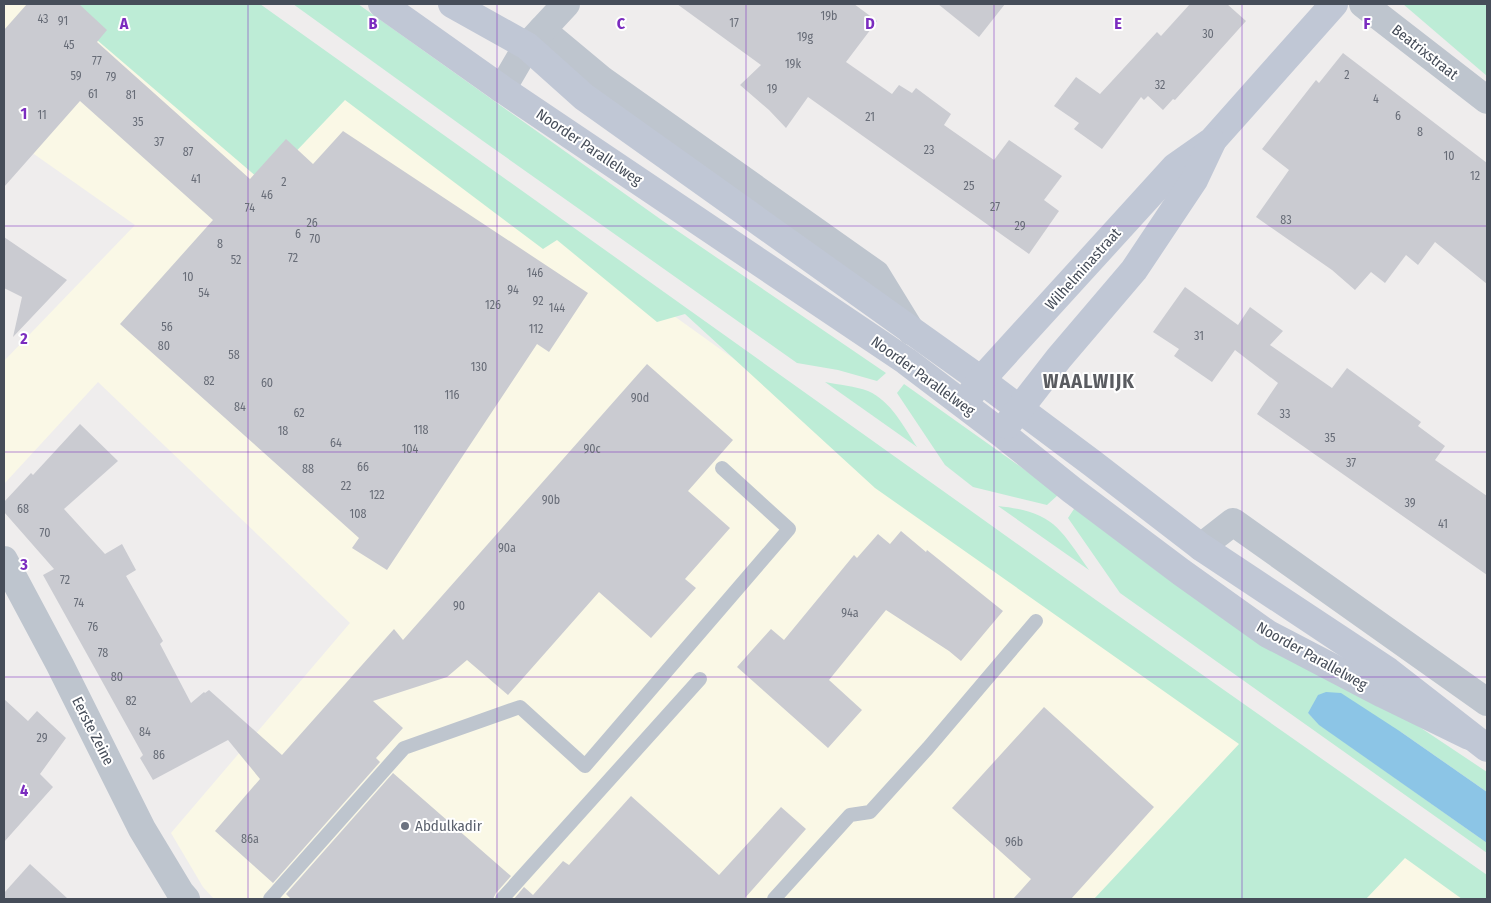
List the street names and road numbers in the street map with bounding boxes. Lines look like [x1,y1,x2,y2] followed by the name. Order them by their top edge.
[1388,21,1462,83] street label: Beatrixstraat
[533,105,645,189] street label: Noorder Parallelweg
[1041,224,1125,314] street label: Wilhelminastraat
[868,332,978,420] street label: Noorder Parallelweg
[1253,618,1371,694] street label: Noorder Parallelweg
[68,694,118,768] street label: Eerste Zeine

